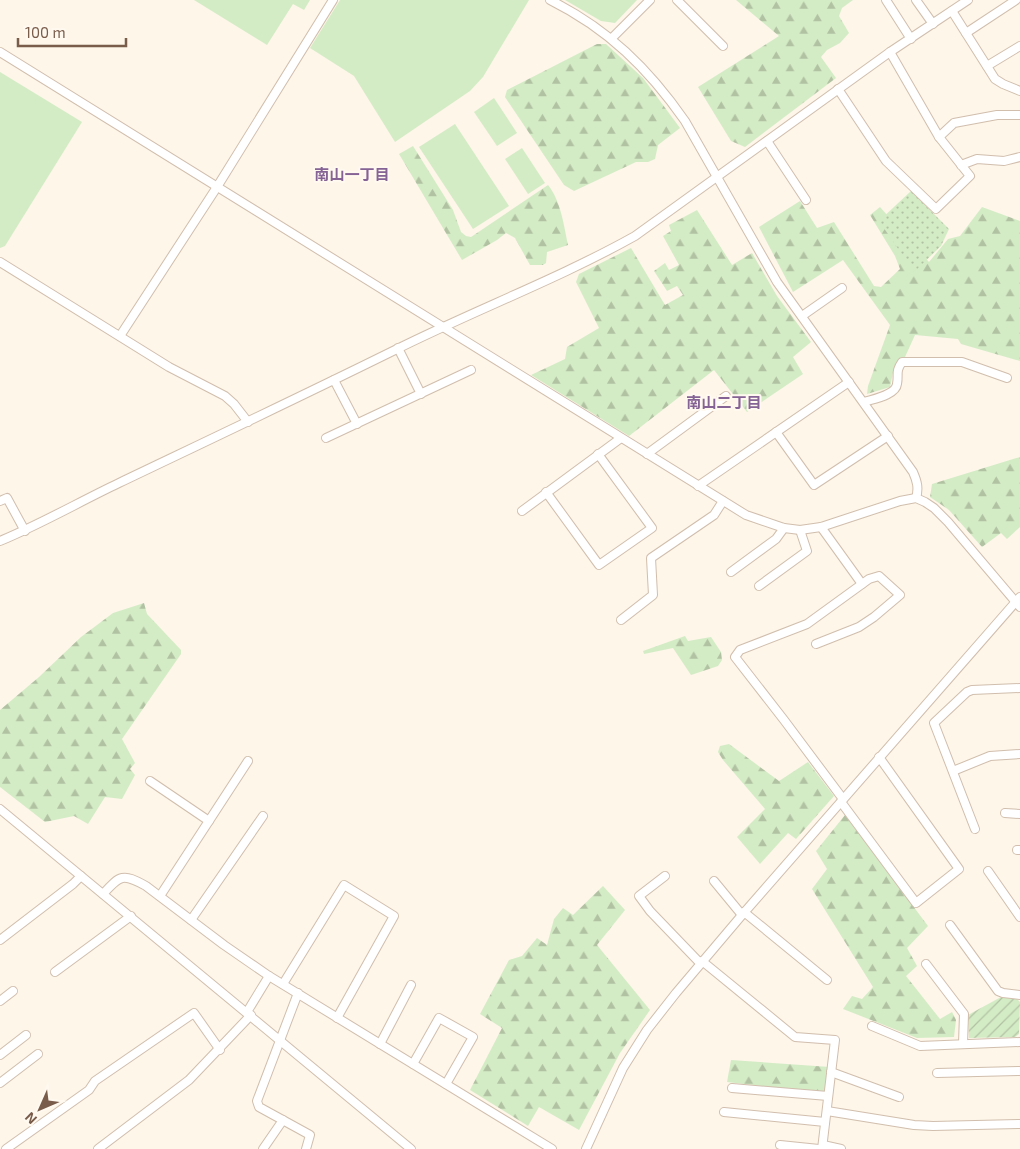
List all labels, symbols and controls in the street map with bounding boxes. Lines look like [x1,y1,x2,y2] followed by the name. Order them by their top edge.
[18,15,125,47] scale bar
[25,23,66,41] text: 100 m
[314,165,390,183] district label: 南山一丁目
[686,393,762,411] district label: 南山二丁目
[15,1084,65,1134] north arrow
[21,1109,40,1128] text: N

